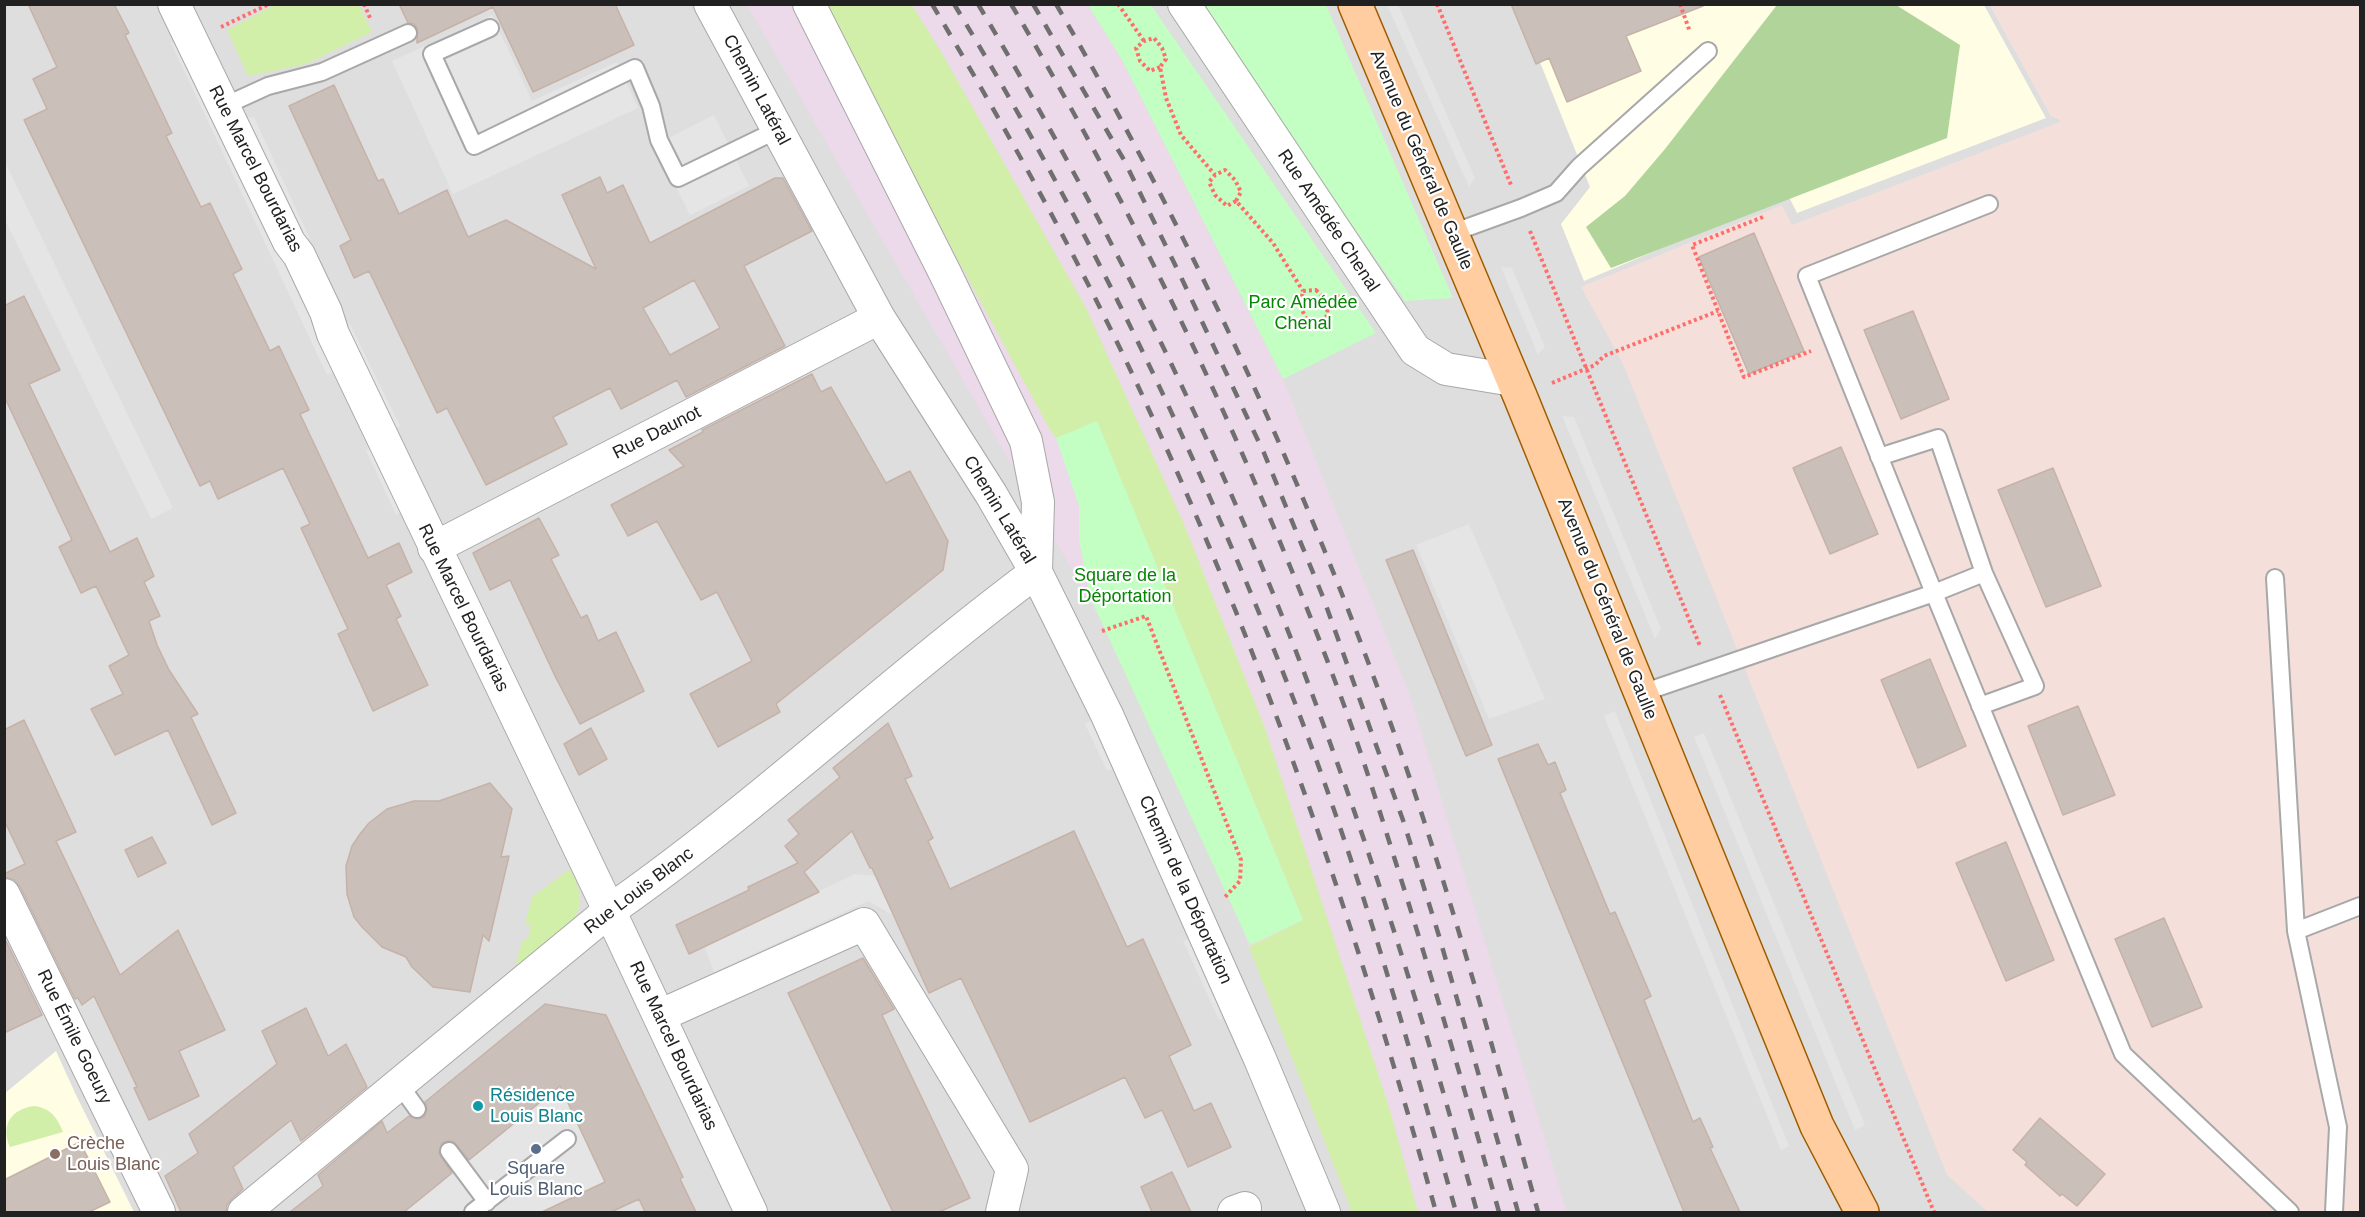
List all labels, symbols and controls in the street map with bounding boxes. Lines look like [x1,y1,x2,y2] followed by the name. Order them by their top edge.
[718,31,794,149] street label: Chemin Latéral
[1365,47,1477,273] street label: Avenue du Général de Gaulle
[204,82,306,256] street label: Rue Marcel Bourdarias
[1272,146,1384,296] street label: Rue Amédée Chenal
[1248,292,1358,334] park label: Parc Amédée Chenal
[609,402,705,464] street label: Rue Daunot
[958,452,1040,568] street label: Chemin Latéral
[1553,495,1661,723] street label: Avenue du Général de Gaulle
[413,521,513,695] street label: Rue Marcel Bourdarias
[1074,565,1176,608] park label: Square de la Déportation
[1134,792,1236,988] street label: Chemin de la Déportation
[580,843,698,939] street label: Rue Louis Blanc
[624,958,722,1134] street label: Rue Marcel Bourdarias
[32,966,116,1108] street label: Rue Émile Goeury
[490,1085,583,1128] place label: Résidence Louis Blanc
[471,1099,485,1113] marker: Résidence Louis Blanc
[67,1133,160,1176] place label: Crèche Louis Blanc
[529,1142,543,1156] marker: Square Louis Blanc
[48,1147,62,1161] marker: Crèche Louis Blanc
[489,1158,583,1200] place label: Square Louis Blanc

